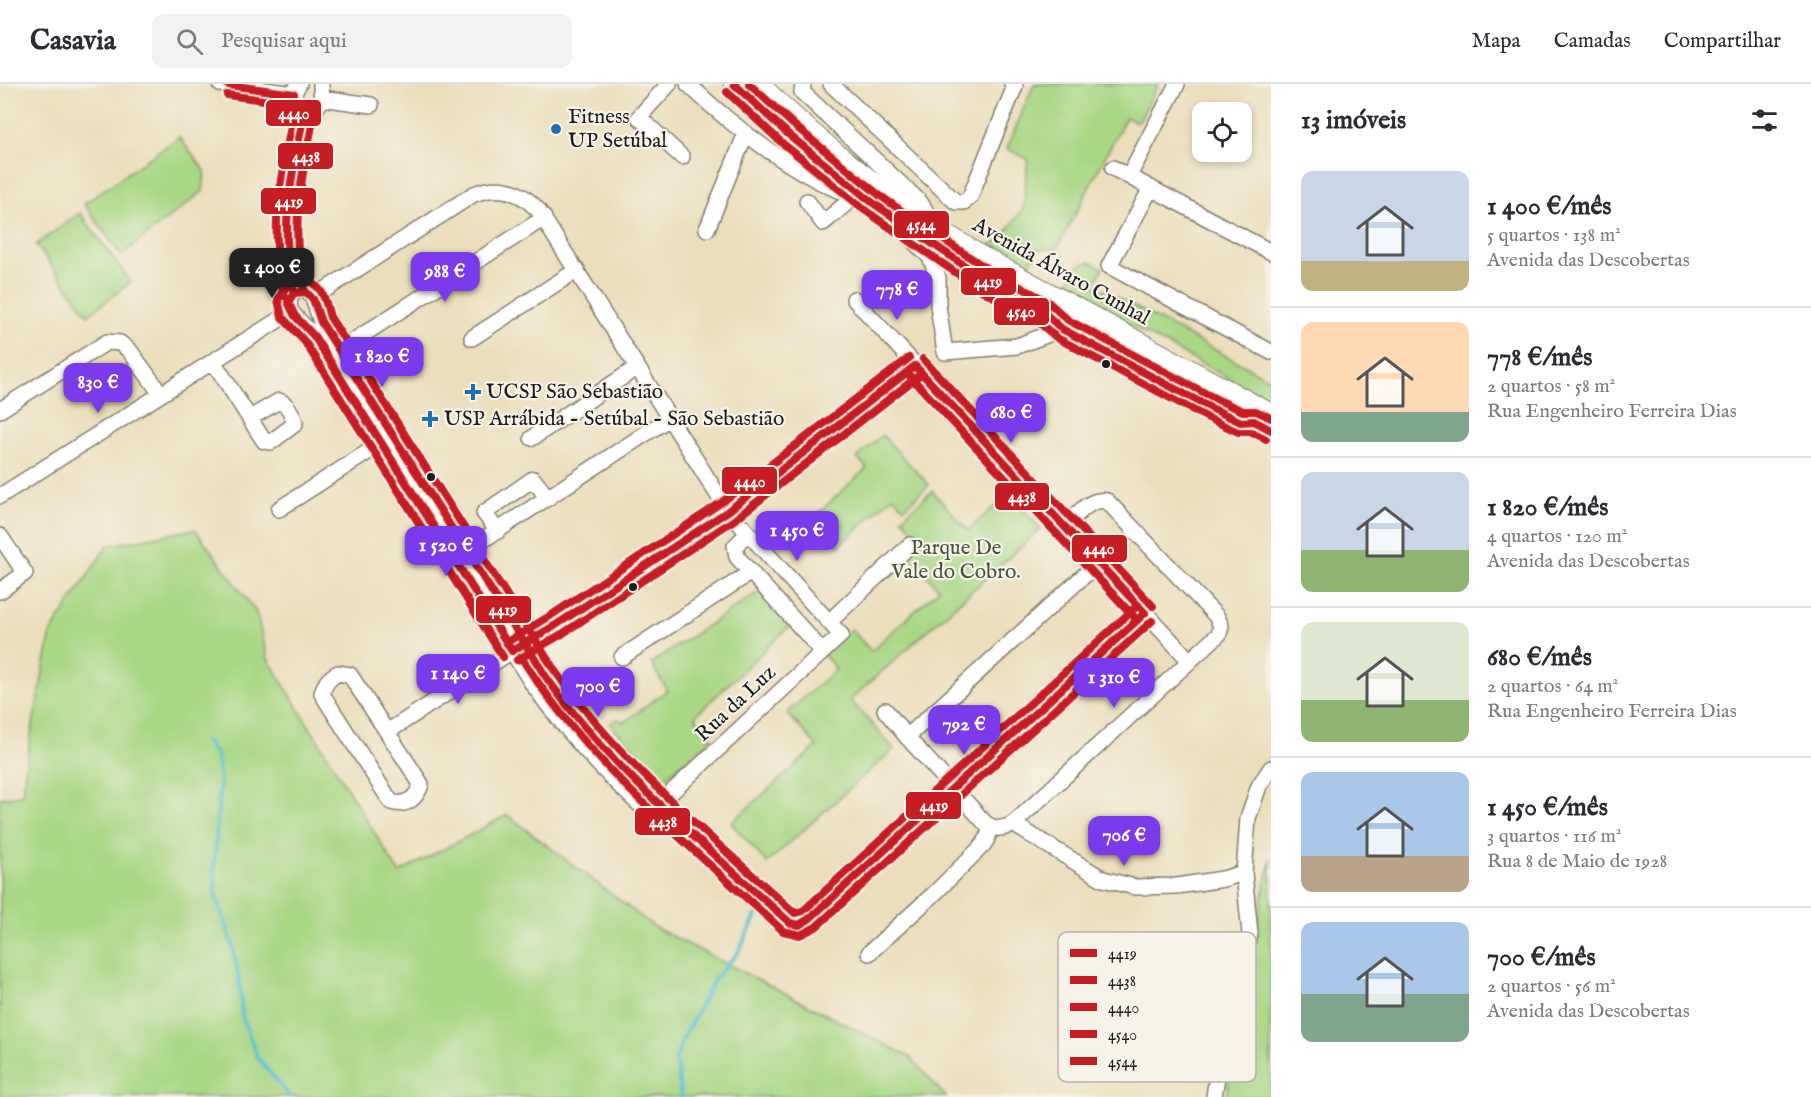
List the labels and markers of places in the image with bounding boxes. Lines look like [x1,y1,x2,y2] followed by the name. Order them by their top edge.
[568,104,667,155] place label: Fitness UP Setúbal
[549,122,563,136] marker: Fitness UP Setúbal
[217,248,327,299] pin: 1 400 €
[403,252,487,303] pin: 988 €
[855,270,939,321] pin: 778 €
[327,337,437,388] pin: 1 820 €
[1100,358,1112,370] unlabelled marker
[56,363,140,414] pin: 830 €
[486,379,663,406] place label: UCSP São Sebastião
[464,383,482,401] marker: UCSP São Sebastião
[969,393,1053,444] pin: 680 €
[444,406,784,433] place label: USP Arrábida - Setúbal - São Sebastião
[421,410,439,428] marker: USP Arrábida - Setúbal - São Sebastião
[425,471,437,483] unlabelled marker
[742,511,852,562] pin: 1 450 €
[391,526,501,577] pin: 1 520 €
[627,581,639,593] unlabelled marker
[403,654,513,705] pin: 1 140 €
[1059,658,1169,709] pin: 1 310 €
[556,667,640,718] pin: 700 €
[922,705,1006,756] pin: 792 €
[1082,816,1166,867] pin: 706 €

